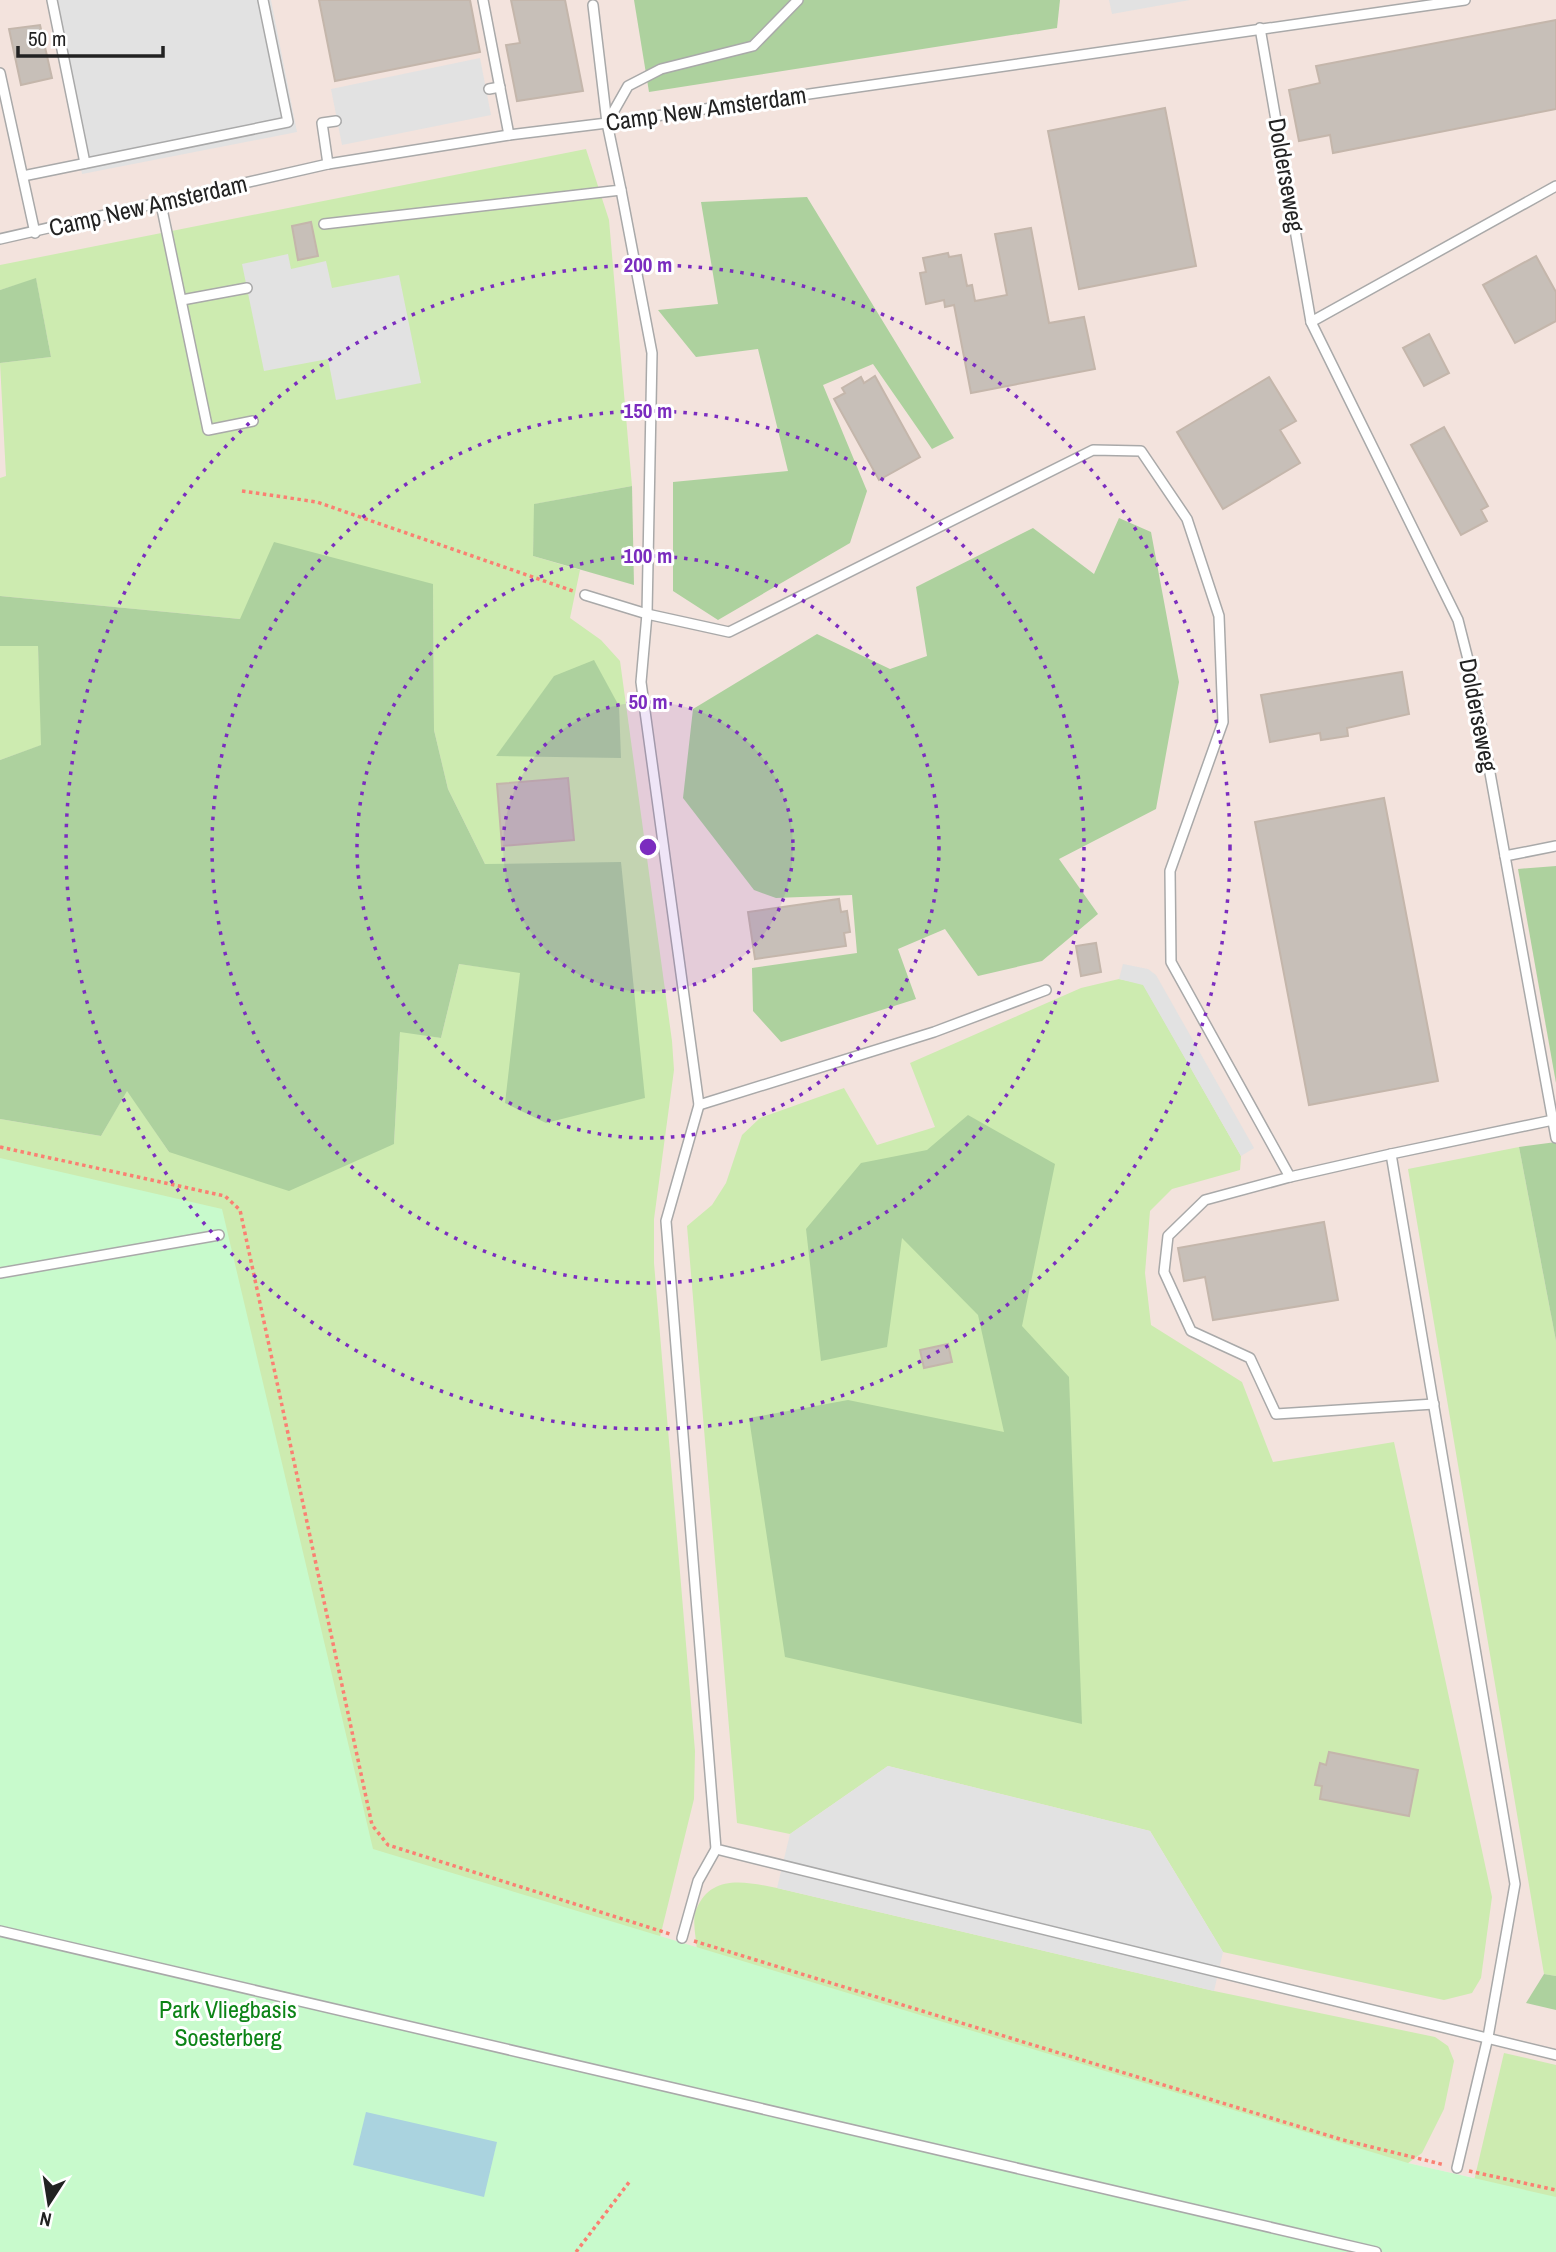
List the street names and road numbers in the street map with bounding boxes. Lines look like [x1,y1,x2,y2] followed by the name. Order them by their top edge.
[603,78,808,138] street label: Camp New Amsterdam
[1261,115,1313,234] street label: Dolderseweg
[46,167,250,243] street label: Camp New Amsterdam
[1452,655,1506,774] street label: Dolderseweg

